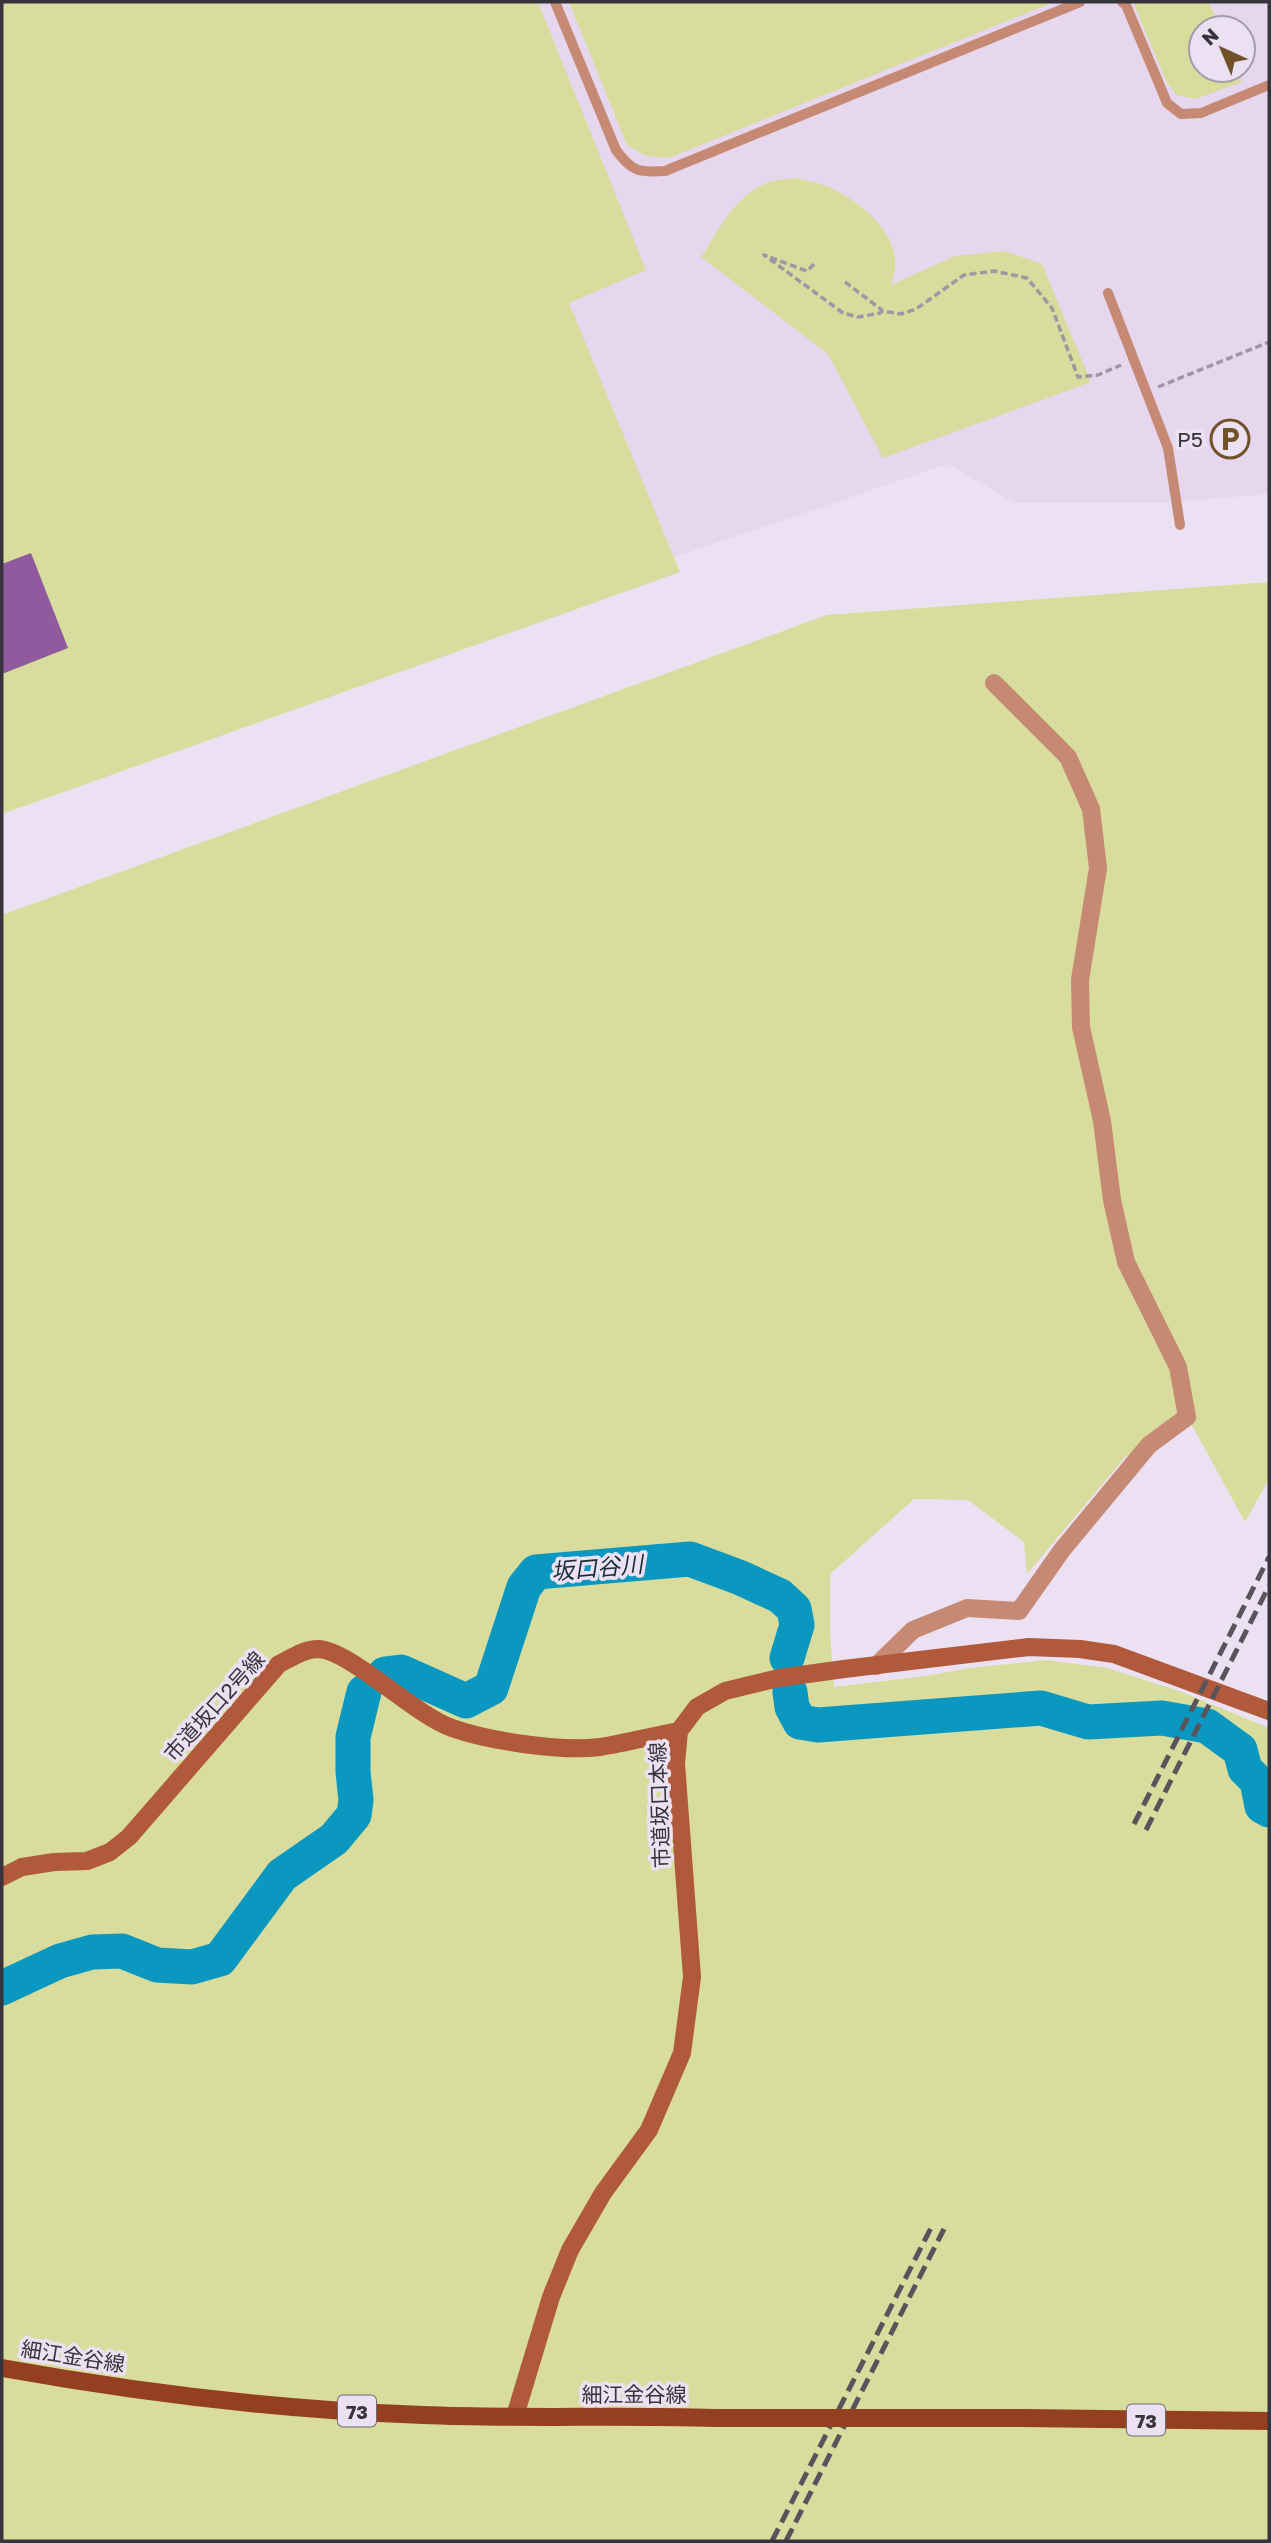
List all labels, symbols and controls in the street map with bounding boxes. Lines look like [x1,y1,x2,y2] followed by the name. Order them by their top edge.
[1187,14,1257,84] north arrow
[1197,23,1223,50] text: N
[1209,418,1251,460] parking icon: P5
[1177,426,1203,452] place label: P5
[550,1549,647,1585] water label: 坂口谷川
[158,1646,270,1766] street label: 市道坂口2号線
[644,1742,674,1868] street label: 市道坂口本線
[19,2335,127,2377] street label: 細江金谷線
[582,2381,687,2407] street label: 細江金谷線
[338,2396,376,2426] road number: 73
[1127,2404,1165,2436] road number: 73

